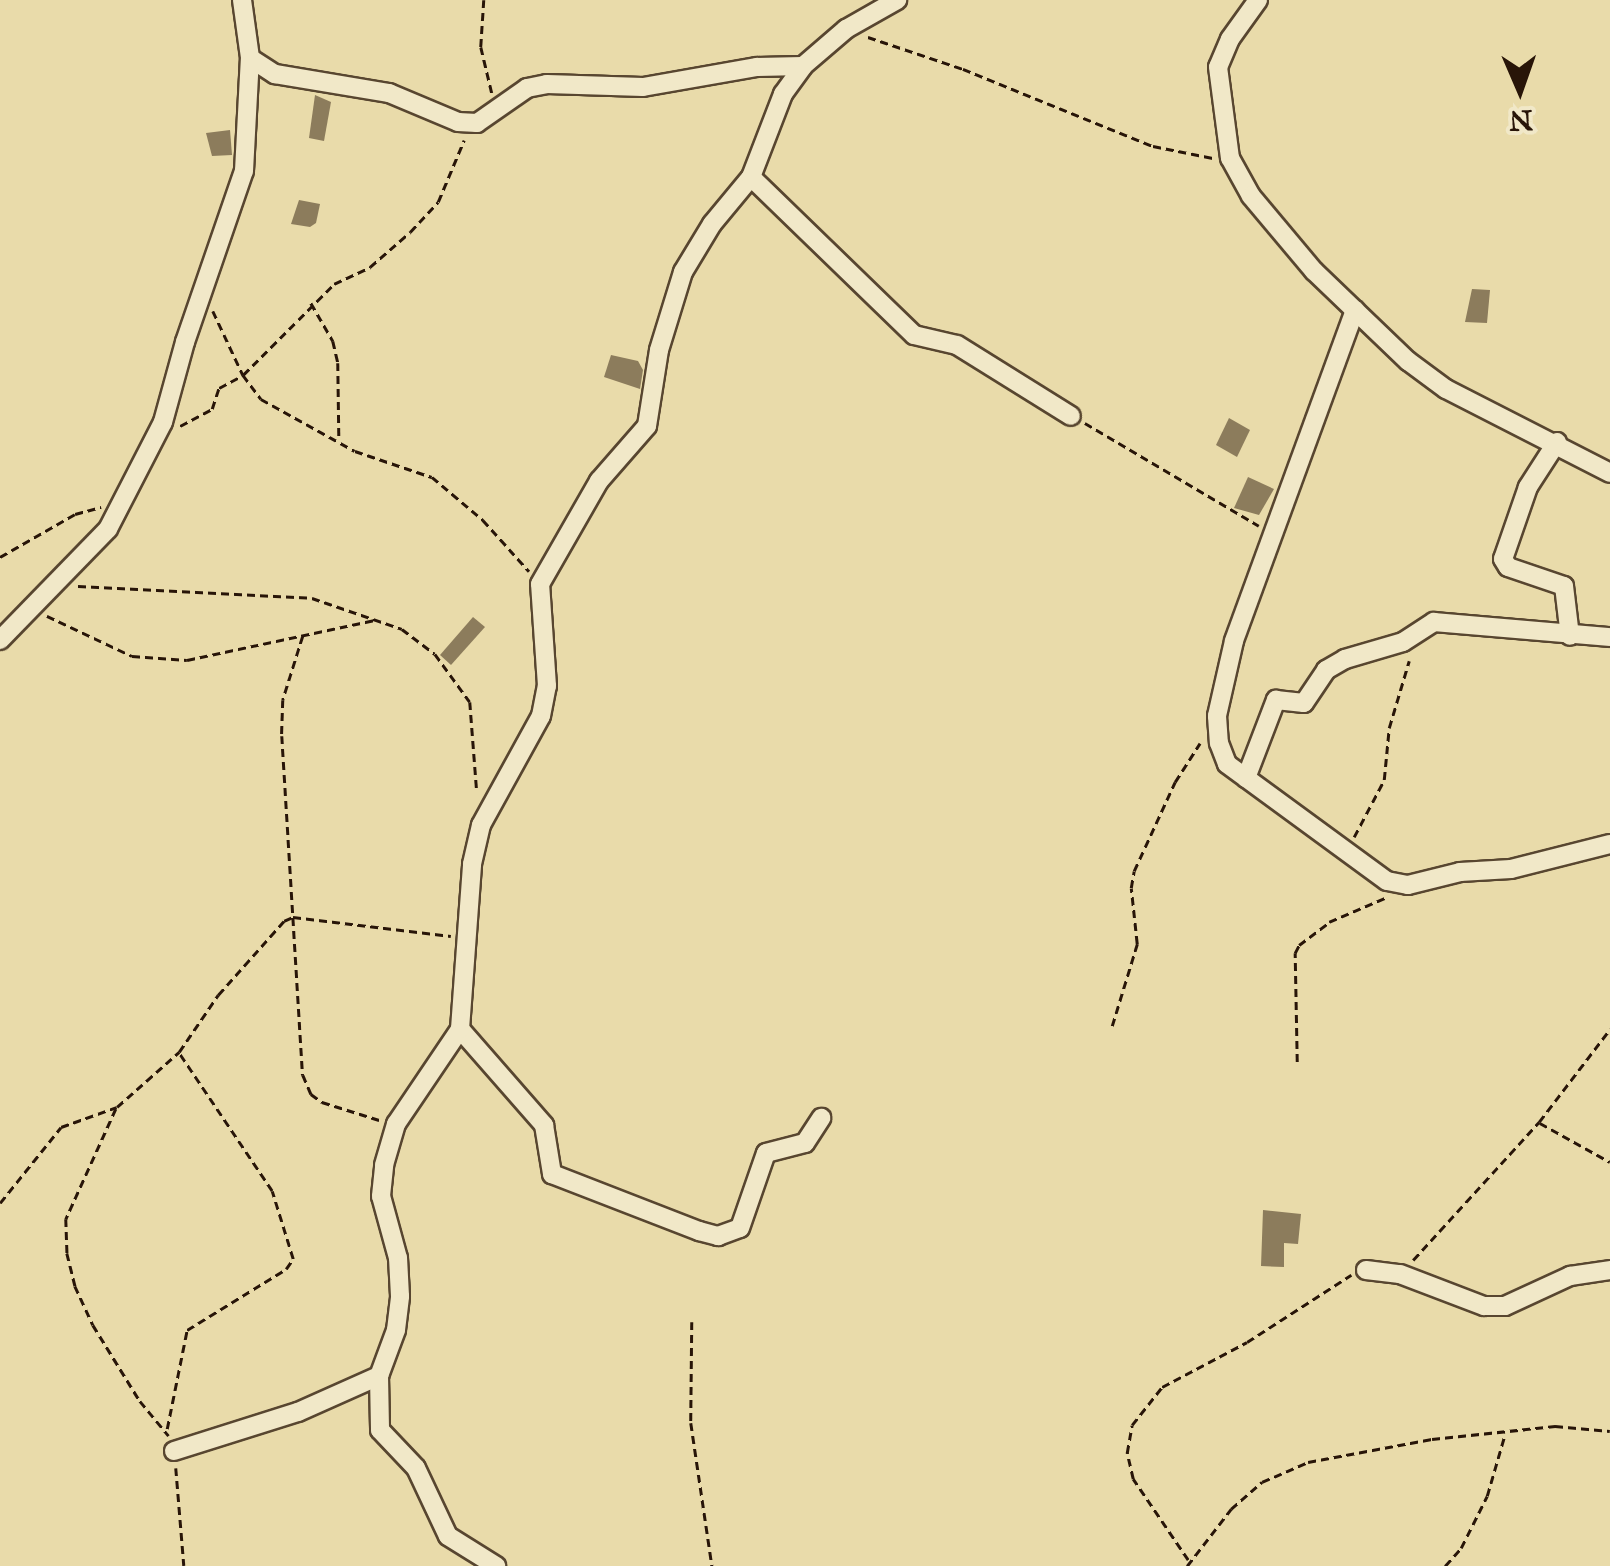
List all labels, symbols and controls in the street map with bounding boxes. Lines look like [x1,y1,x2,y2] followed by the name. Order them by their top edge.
[1470,40,1570,140] north arrow
[1509,103,1534,138] text: N

